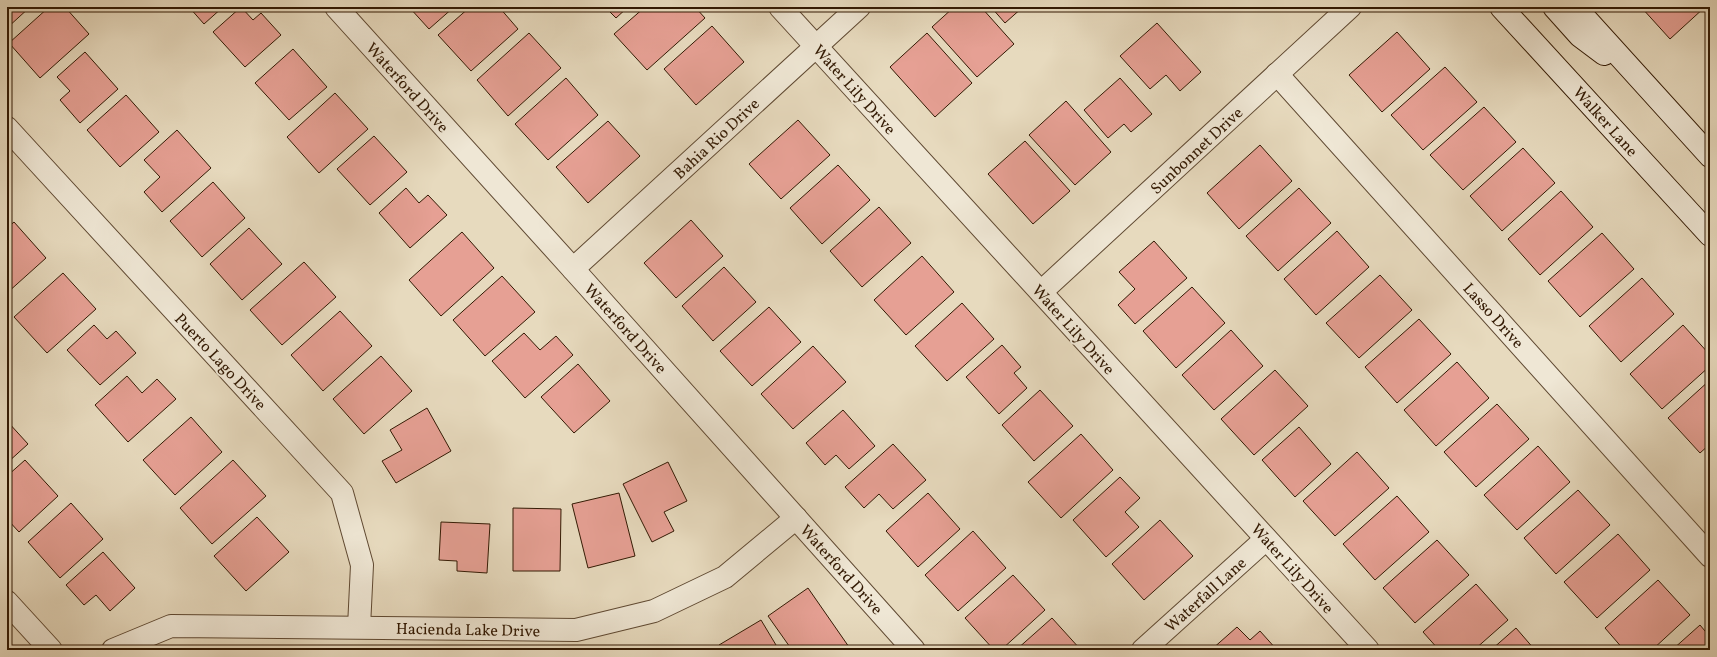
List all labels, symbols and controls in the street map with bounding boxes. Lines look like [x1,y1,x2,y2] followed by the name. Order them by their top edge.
[360,38,453,138] street label: Waterford Drive
[807,40,900,140] street label: Water Lily Drive
[1567,82,1642,162] street label: Walker Lane
[670,94,765,185] street label: Bahia Rio Drive
[1146,103,1248,200] street label: Sunbonnet Drive
[578,279,671,379] street label: Waterford Drive
[1457,279,1528,354] street label: Lasso Drive
[1026,280,1119,380] street label: Water Lily Drive
[169,309,270,416] street label: Puerto Lago Drive
[1245,519,1338,619] street label: Water Lily Drive
[794,520,887,620] street label: Waterford Drive
[1161,553,1252,638] street label: Waterfall Lane
[395,619,540,643] street label: Hacienda Lake Drive

